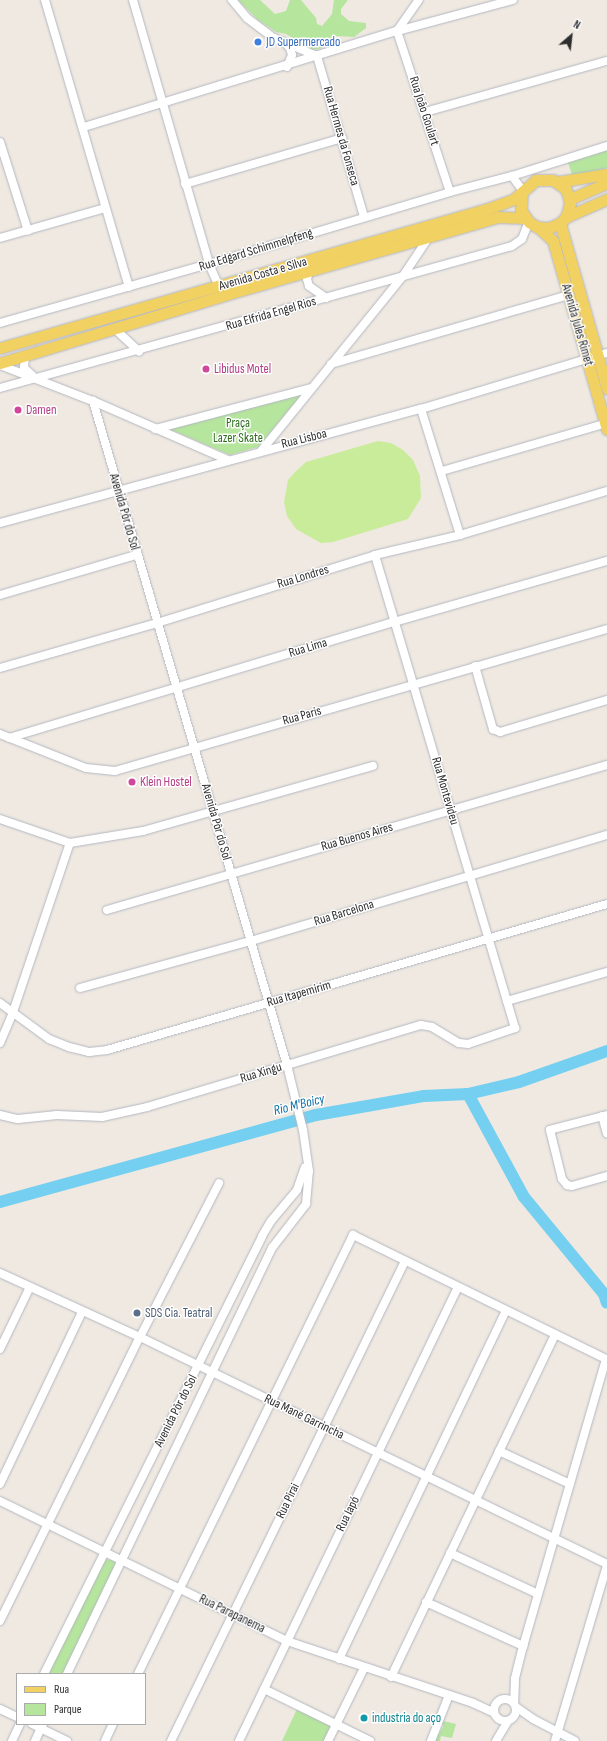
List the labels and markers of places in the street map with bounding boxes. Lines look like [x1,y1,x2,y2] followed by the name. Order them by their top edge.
[266,34,340,50] place label: JD Supermercado
[253,37,263,47] marker: JD Supermercado
[214,361,271,377] place label: Libidus Motel
[201,364,211,374] marker: Libidus Motel
[26,402,56,418] place label: Damen
[13,405,23,415] marker: Damen
[140,774,192,790] place label: Klein Hostel
[127,777,137,787] marker: Klein Hostel
[145,1305,212,1321] place label: SDS Cia. Teatral
[132,1308,142,1318] marker: SDS Cia. Teatral
[372,1710,441,1726] place label: industria do aço
[359,1713,369,1723] marker: industria do aço

